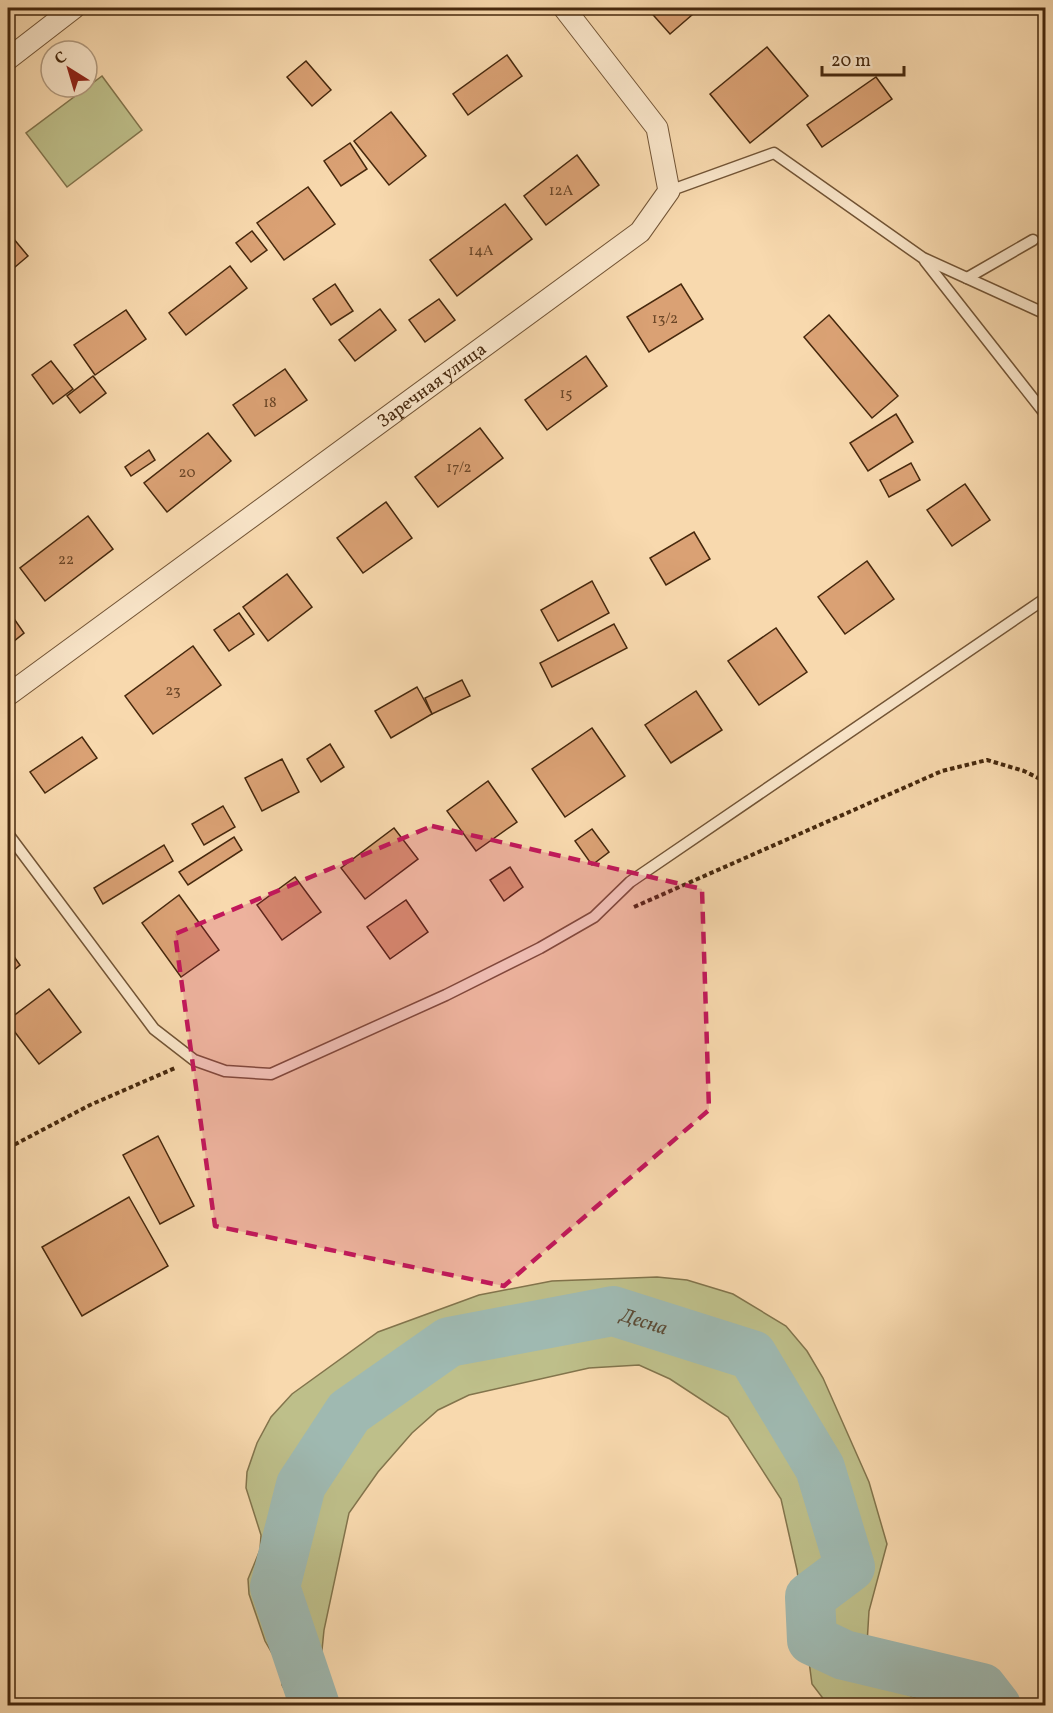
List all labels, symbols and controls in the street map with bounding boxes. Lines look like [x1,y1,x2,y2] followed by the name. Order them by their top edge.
[39,39,99,99] north arrow
[822,39,904,77] scale bar
[50,47,72,71] text: С
[831,49,871,74] text: 20 m
[549,181,574,202] house number: 12А
[468,241,494,262] house number: 14А
[652,309,678,330] house number: 13/2
[373,337,492,434] street label: Заречная улица
[559,384,573,405] house number: 15
[263,393,277,414] house number: 18
[446,458,472,479] house number: 17/2
[179,463,195,484] house number: 20
[58,550,74,571] house number: 22
[165,681,181,702] house number: 23
[615,1302,671,1343] water label: Десна

